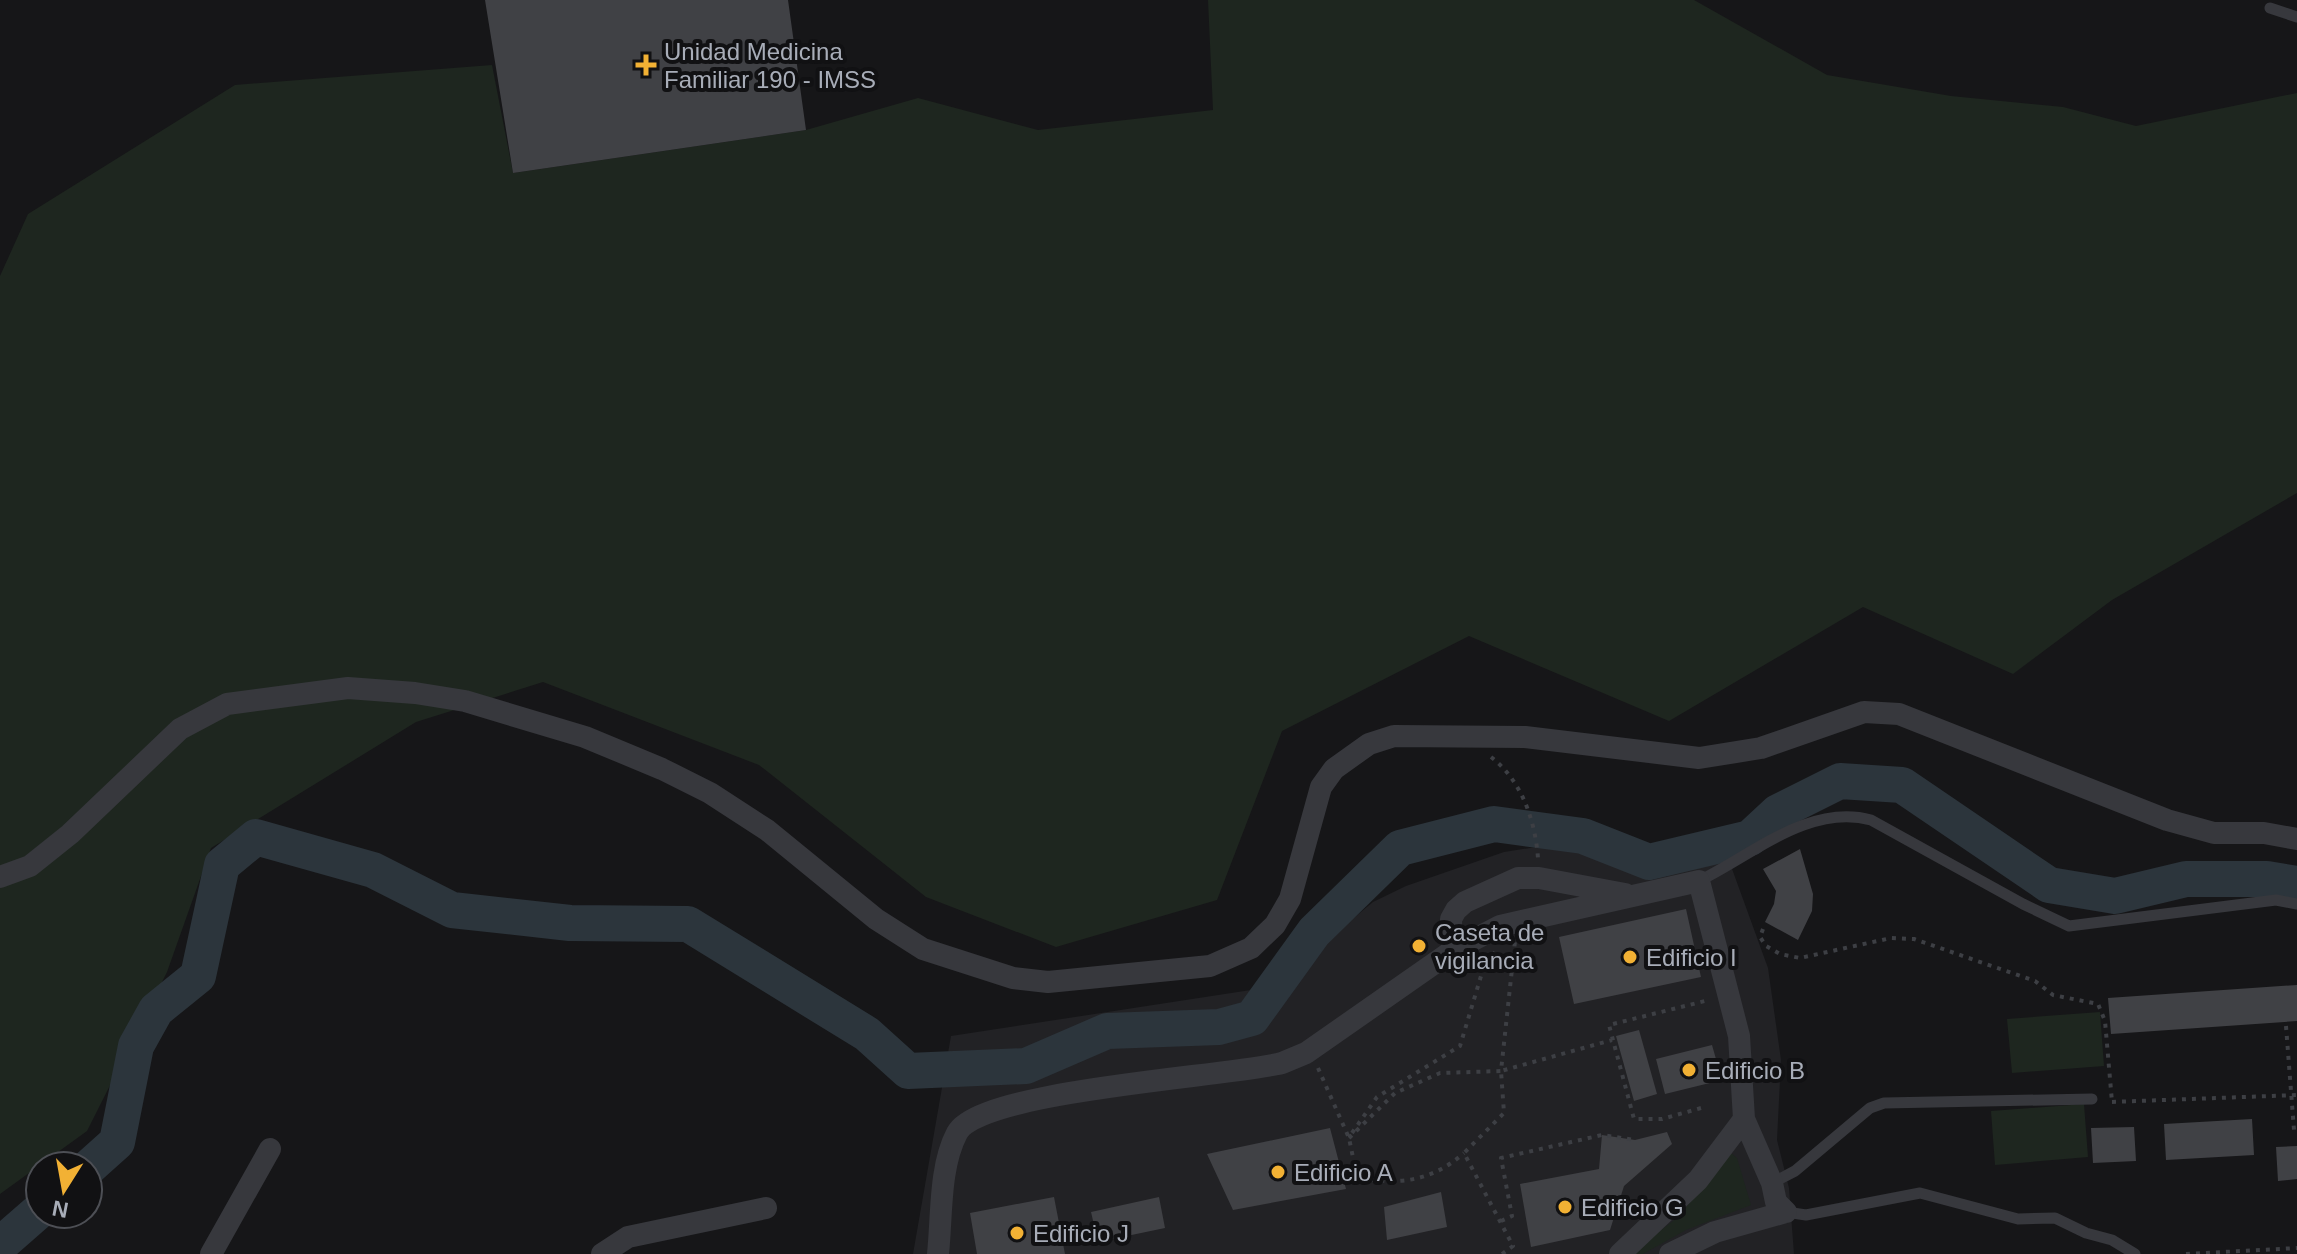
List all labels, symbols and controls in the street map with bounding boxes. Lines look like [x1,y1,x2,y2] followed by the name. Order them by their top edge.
[664,38,876,93] place label: Unidad Medicina Familiar 190 - IMSS
[635,54,657,76] marker: Unidad Medicina Familiar 190 - IMSS
[1435,919,1544,974] place label: Caseta de vigilancia
[1410,937,1428,955] marker: Caseta de vigilancia
[1646,944,1737,971] place label: Edificio I
[1621,948,1639,966] marker: Edificio I
[1705,1057,1805,1084] place label: Edificio B
[1680,1061,1698,1079] marker: Edificio B
[24,1150,104,1230] north arrow
[1294,1159,1393,1186] place label: Edificio A
[1269,1163,1287,1181] marker: Edificio A
[1581,1194,1684,1221] place label: Edificio G
[50,1195,70,1223] text: N
[1556,1198,1574,1216] marker: Edificio G
[1033,1220,1129,1247] place label: Edificio J
[1008,1224,1026,1242] marker: Edificio J

